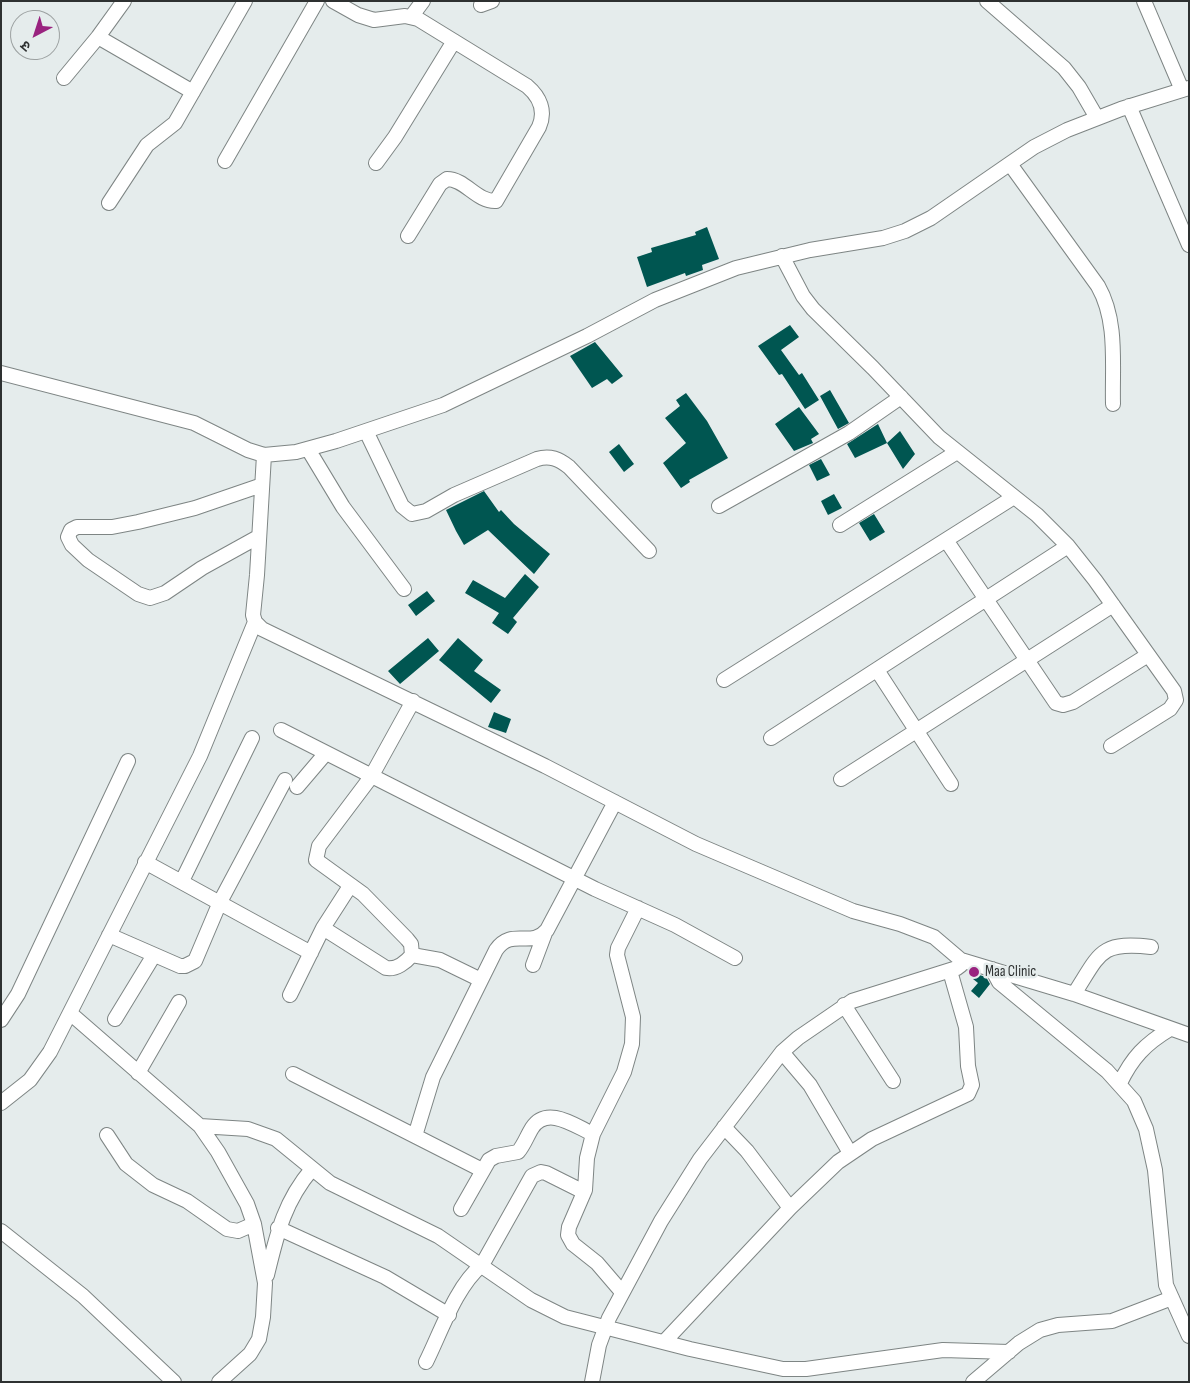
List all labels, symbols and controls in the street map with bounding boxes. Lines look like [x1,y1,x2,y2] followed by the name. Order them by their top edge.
[10,10,60,60] north arrow
[17,37,34,55] text: उ
[985,963,1036,981] place label: Maa Clinic
[967,965,981,979] marker: Maa Clinic

